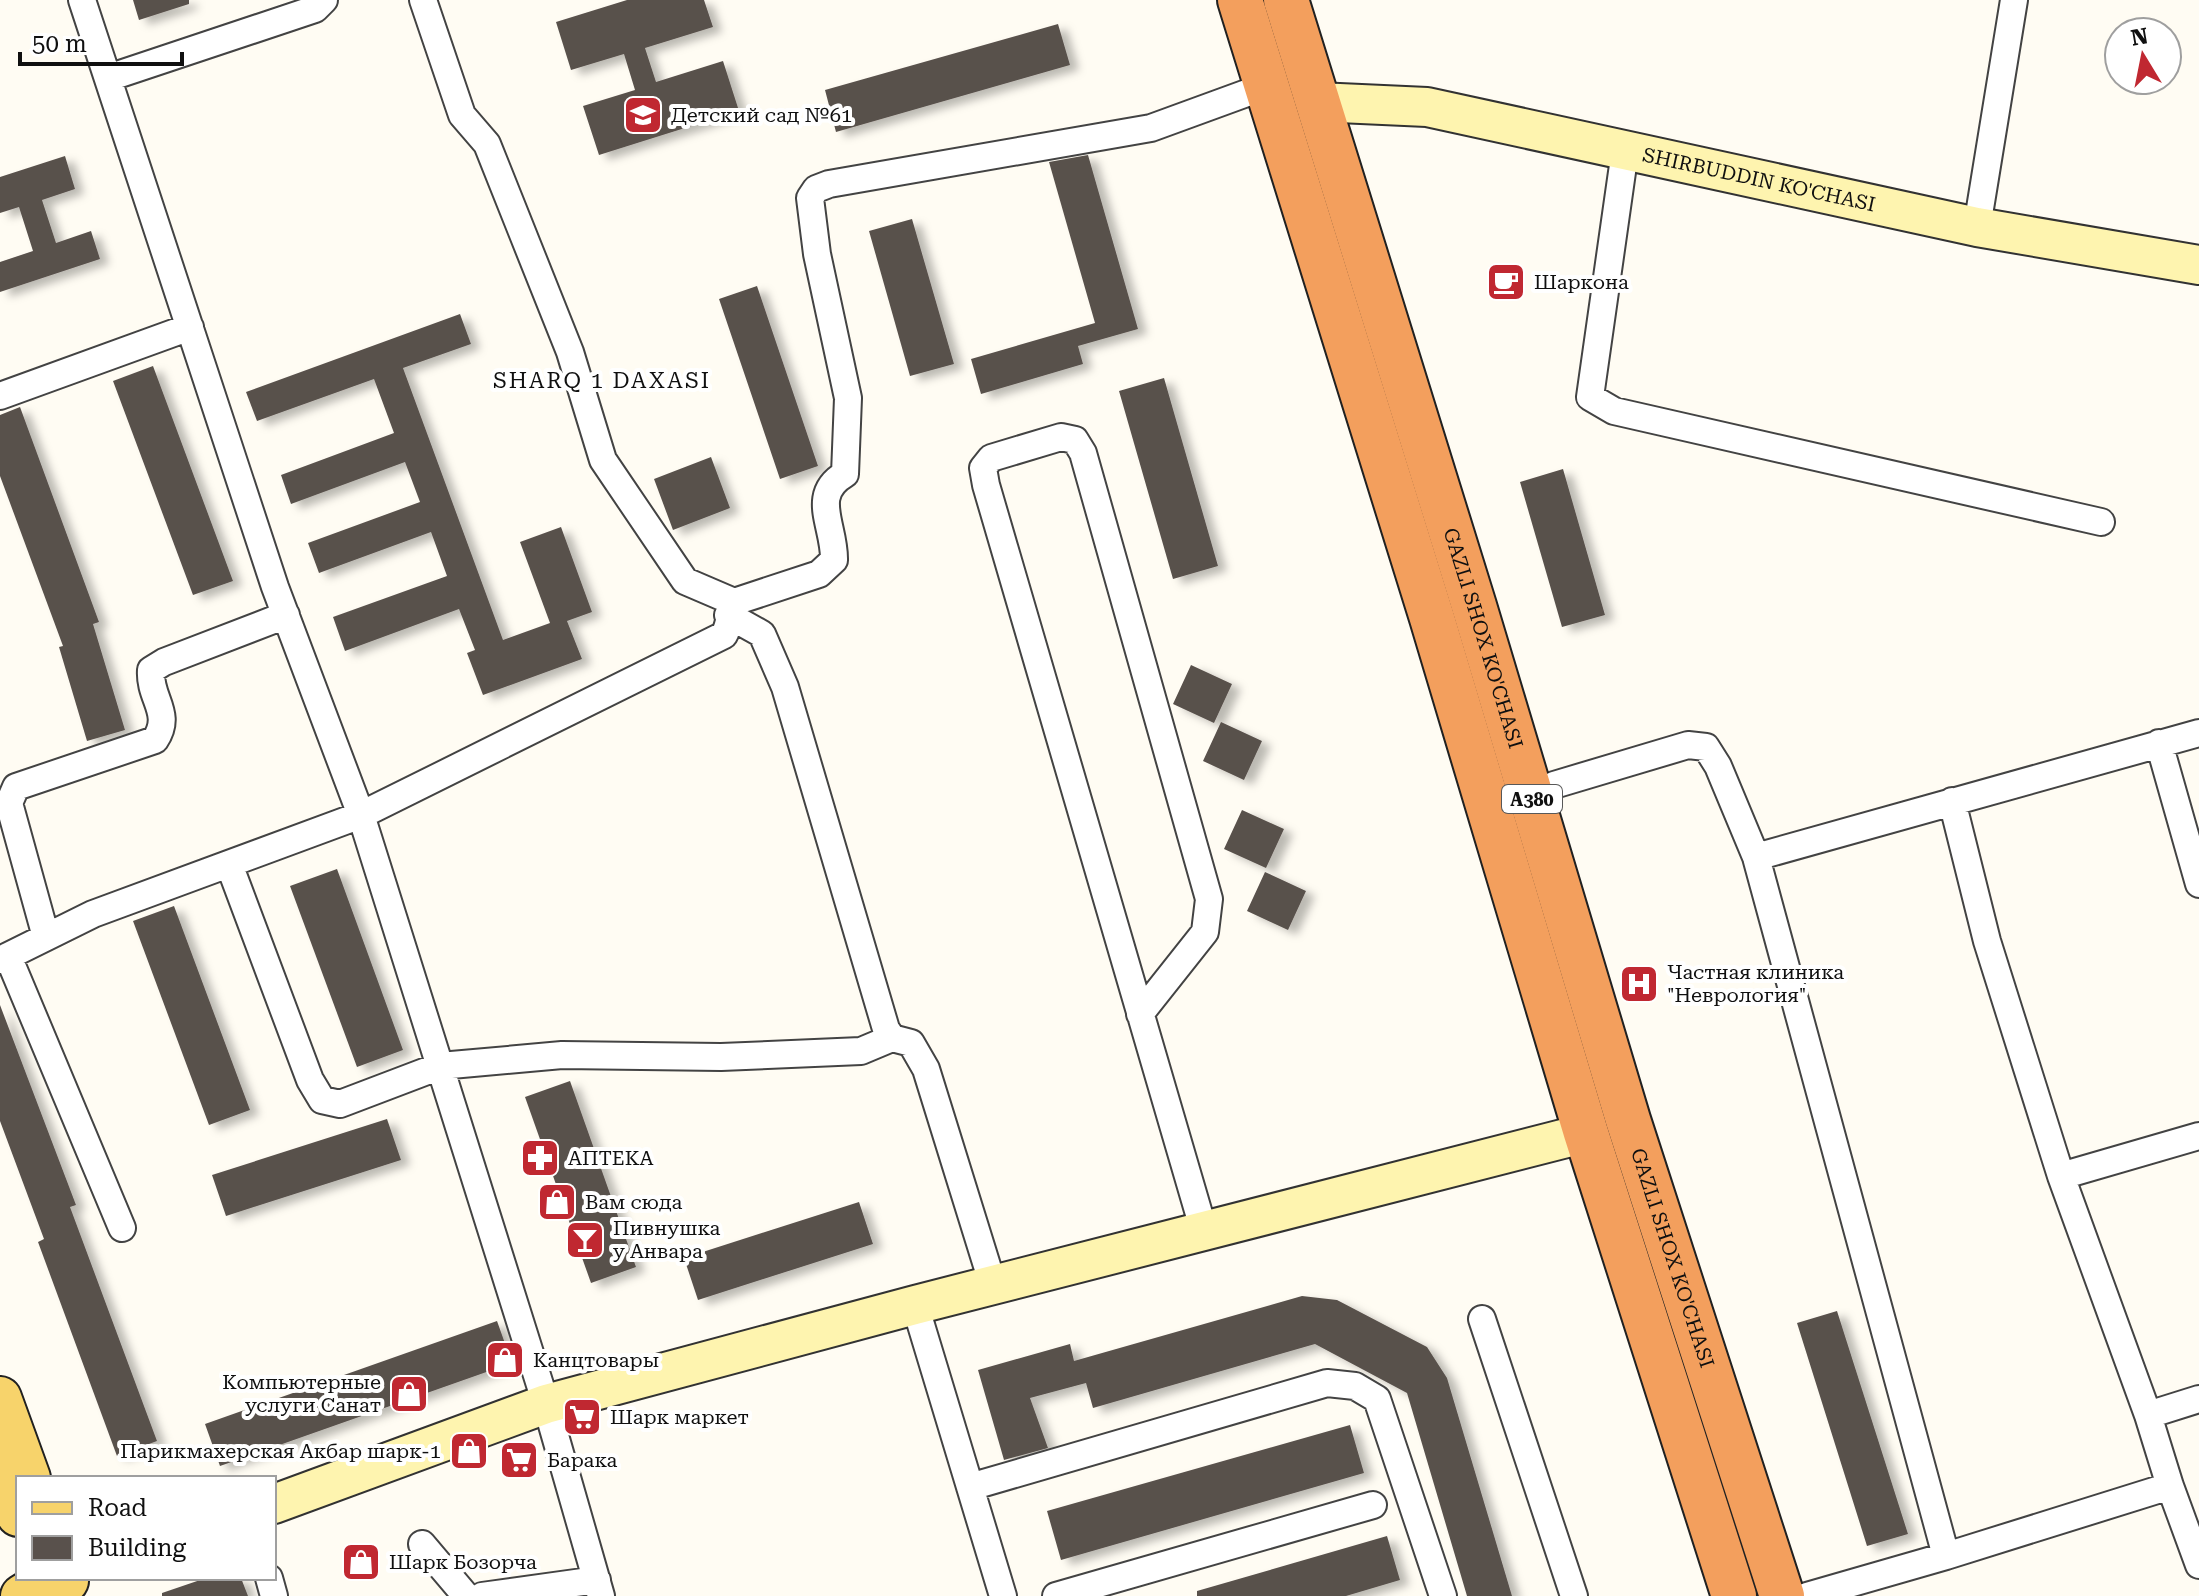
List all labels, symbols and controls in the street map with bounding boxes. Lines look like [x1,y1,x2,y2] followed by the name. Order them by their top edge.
[20,16,182,66] scale bar
[2103,16,2183,96] north arrow
[2129,23,2150,51] text: N
[32,30,87,58] text: 50 m
[622,94,664,136] school or university icon: Детский сад №61
[671,103,852,127] place label: Детский сад №61
[1640,142,1878,216] street label: SHIRBUDDIN KO'CHASI
[1485,261,1527,303] cafe icon: Шаркона
[1534,270,1629,294] place label: Шаркона
[493,368,711,393] district label: SHARQ 1 DAXASI
[1438,525,1528,751] street label: GAZLI SHOX KO'CHASI
[1502,785,1562,813] road number: A380
[1667,960,1844,1007] place label: Частная клиника "Неврология"
[1618,963,1660,1005] hospital icon: Частная клиника "Неврология"
[519,1137,561,1179] pharmacy icon: АПТЕКА
[1626,1145,1719,1371] street label: GAZLI SHOX KO'CHASI
[568,1146,654,1170] place label: АПТЕКА
[536,1181,578,1223] shop icon: Вам сюда
[585,1190,682,1214] place label: Вам сюда
[613,1216,720,1263] place label: Пивнушка у Анвара
[564,1219,606,1261] bar icon: Пивнушка у Анвара
[484,1339,526,1381] shop icon: Канцтовары
[533,1348,659,1372] place label: Канцтовары
[222,1370,381,1417] place label: Компьютерные услуги Санат
[388,1373,430,1415] shop icon: Компьютерные услуги Санат
[561,1396,603,1438] supermarket icon: Шарк маркет
[610,1405,749,1429] place label: Шарк маркет
[448,1430,490,1472] shop icon: Парикмахерская Акбар шарк-1
[120,1439,441,1463] place label: Парикмахерская Акбар шарк-1
[498,1439,540,1481] supermarket icon: Барака
[547,1448,617,1472] place label: Барака
[16,1476,276,1580] legend
[88,1494,147,1522] text: Road
[88,1534,186,1562] text: Building
[340,1541,382,1583] shop icon: Шарк Бозорча
[389,1550,537,1574] place label: Шарк Бозорча

